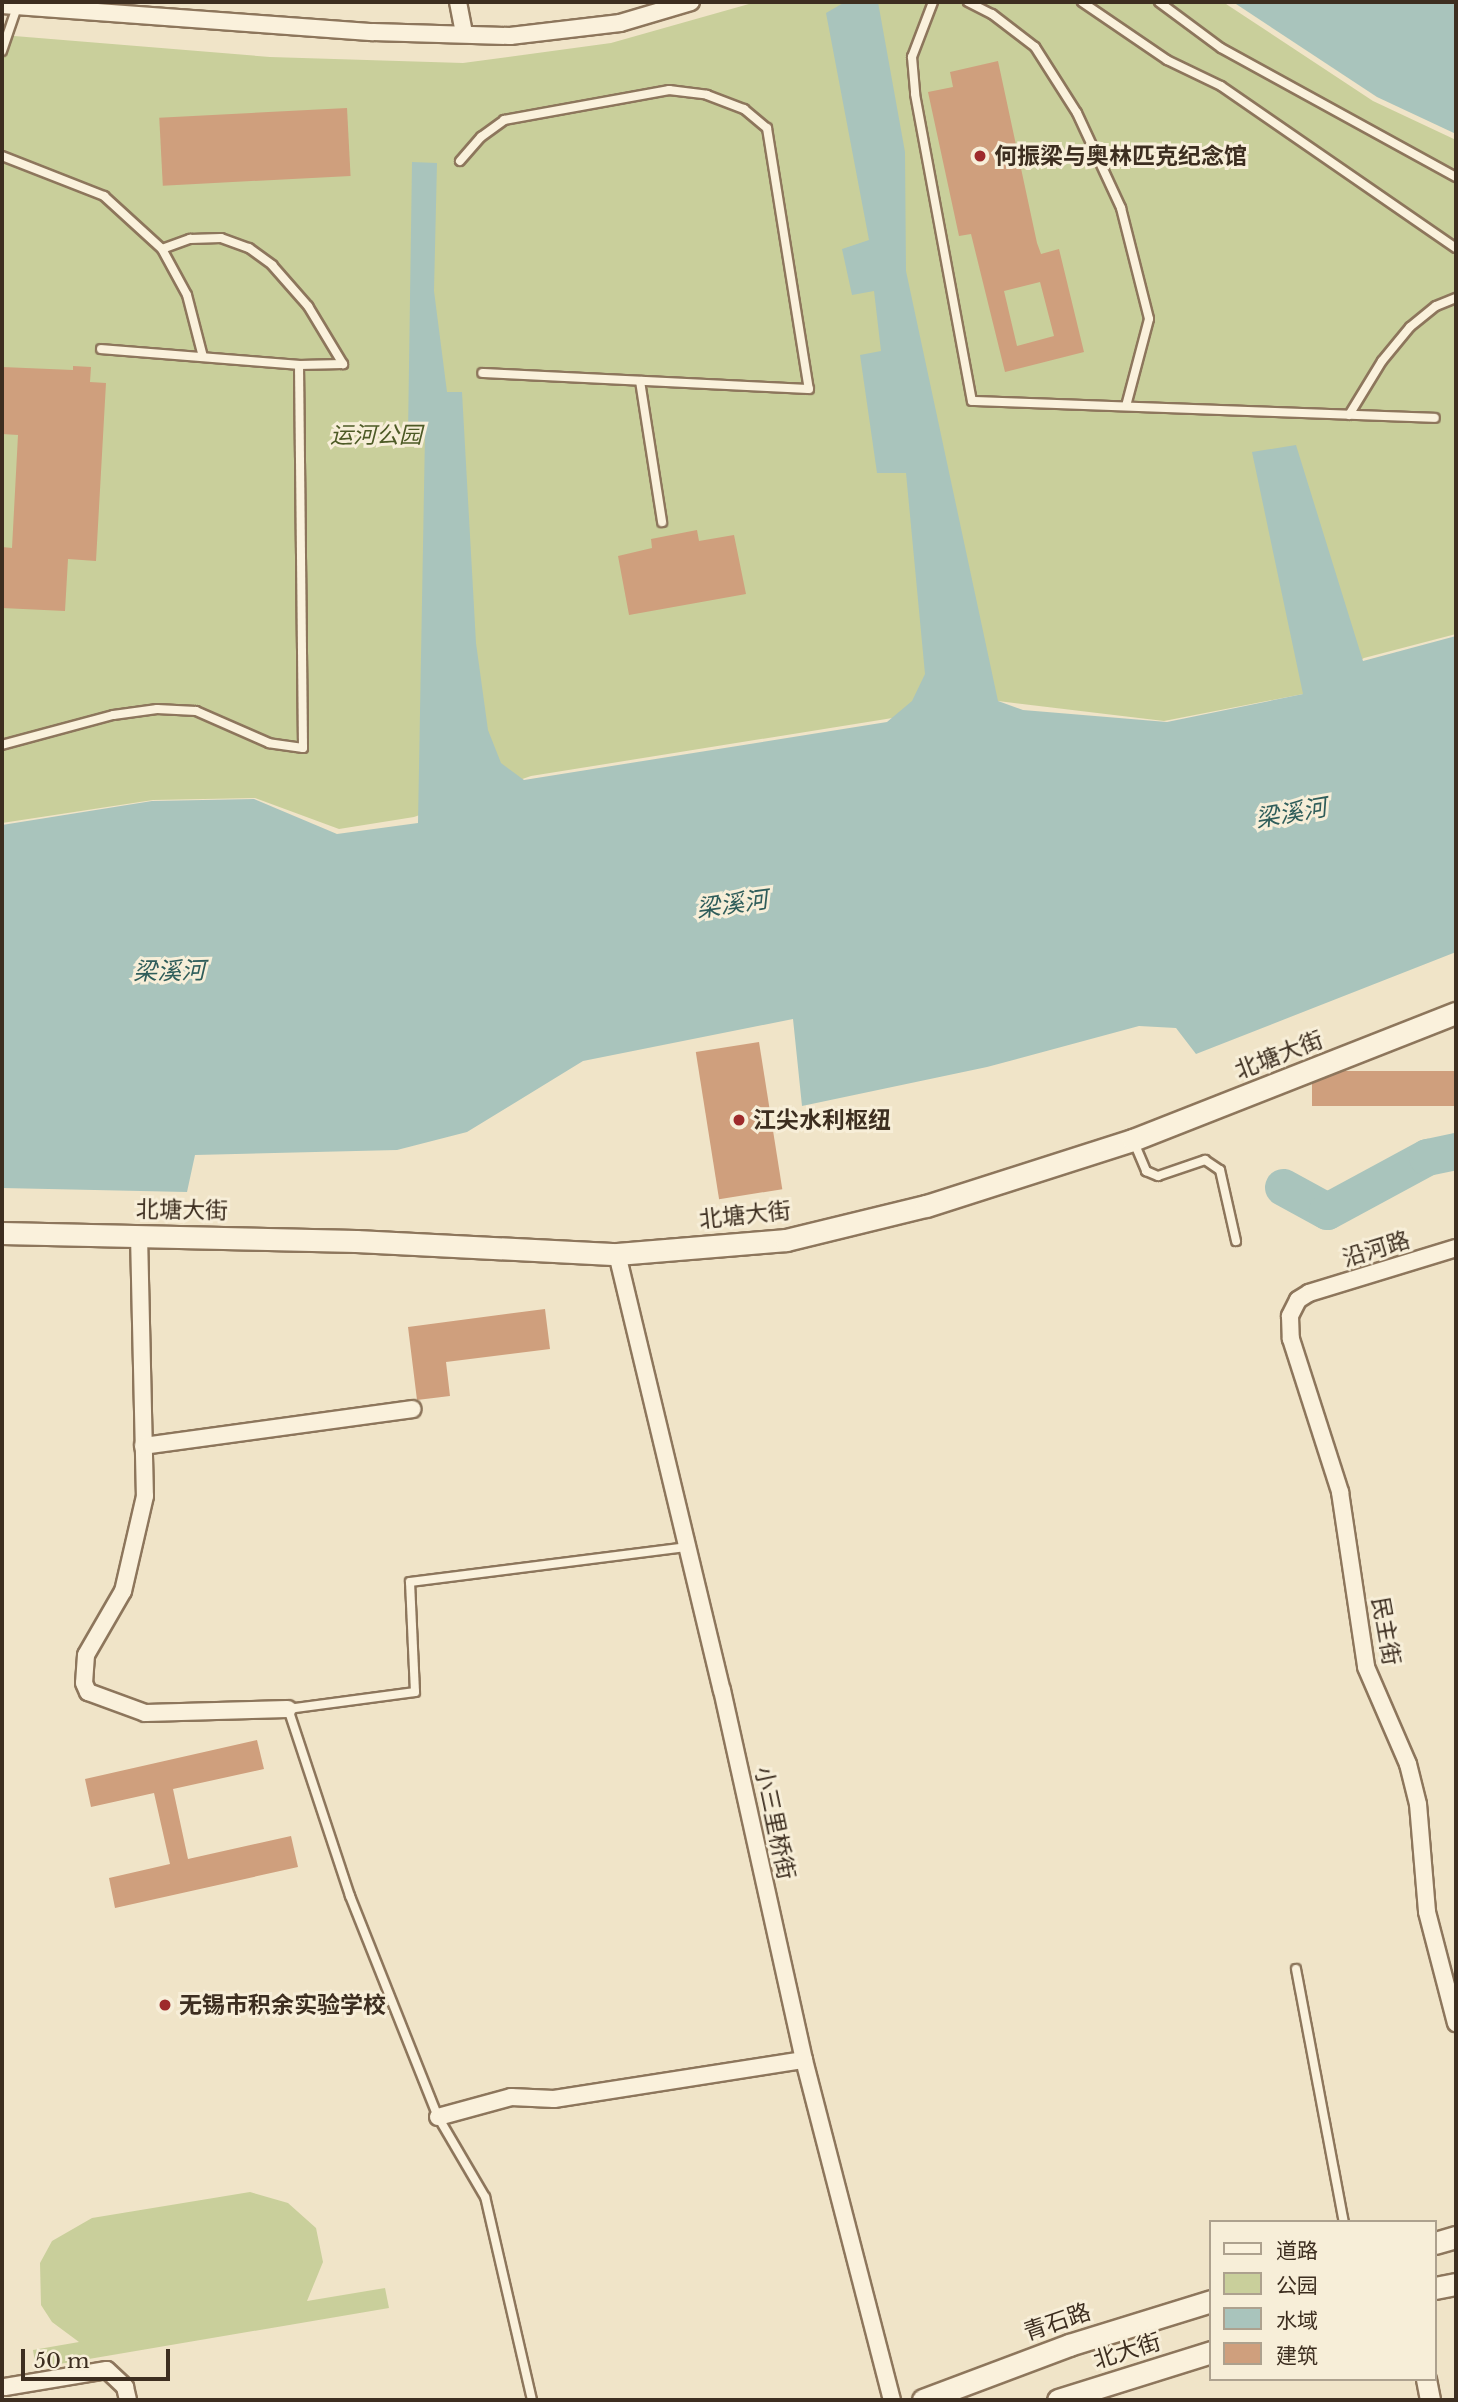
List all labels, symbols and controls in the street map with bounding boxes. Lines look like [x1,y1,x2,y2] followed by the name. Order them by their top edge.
[994,142,1247,170] place label: 何振梁与奥林匹克纪念馆
[972,148,988,164] marker: 何振梁与奥林匹克纪念馆
[330,421,422,449] park label: 运河公园
[1253,793,1329,833] water label: 梁溪河
[694,885,770,923] water label: 梁溪河
[133,956,205,986] water label: 梁溪河
[1231,1026,1327,1084] street label: 北塘大街
[753,1106,891,1134] place label: 江尖水利枢纽
[731,1112,747,1128] marker: 江尖水利枢纽
[136,1195,228,1225] street label: 北塘大街
[698,1196,792,1234] street label: 北塘大街
[1339,1226,1413,1272] street label: 沿河路
[1366,1595,1406,1667] street label: 民主街
[750,1764,800,1882] street label: 小三里桥街
[179,1991,386,2019] place label: 无锡市积余实验学校
[157,1997,173,2013] marker: 无锡市积余实验学校
[1210,2220,1437,2381] legend
[1276,2238,1318,2264] text: 道路
[1276,2273,1318,2299] text: 公园
[1020,2298,1094,2346] street label: 青石路
[1276,2308,1318,2334] text: 水域
[1090,2328,1164,2374] street label: 北大街
[24,2336,173,2380] scale bar
[1276,2343,1318,2369] text: 建筑
[34,2348,89,2374] text: 50 m

